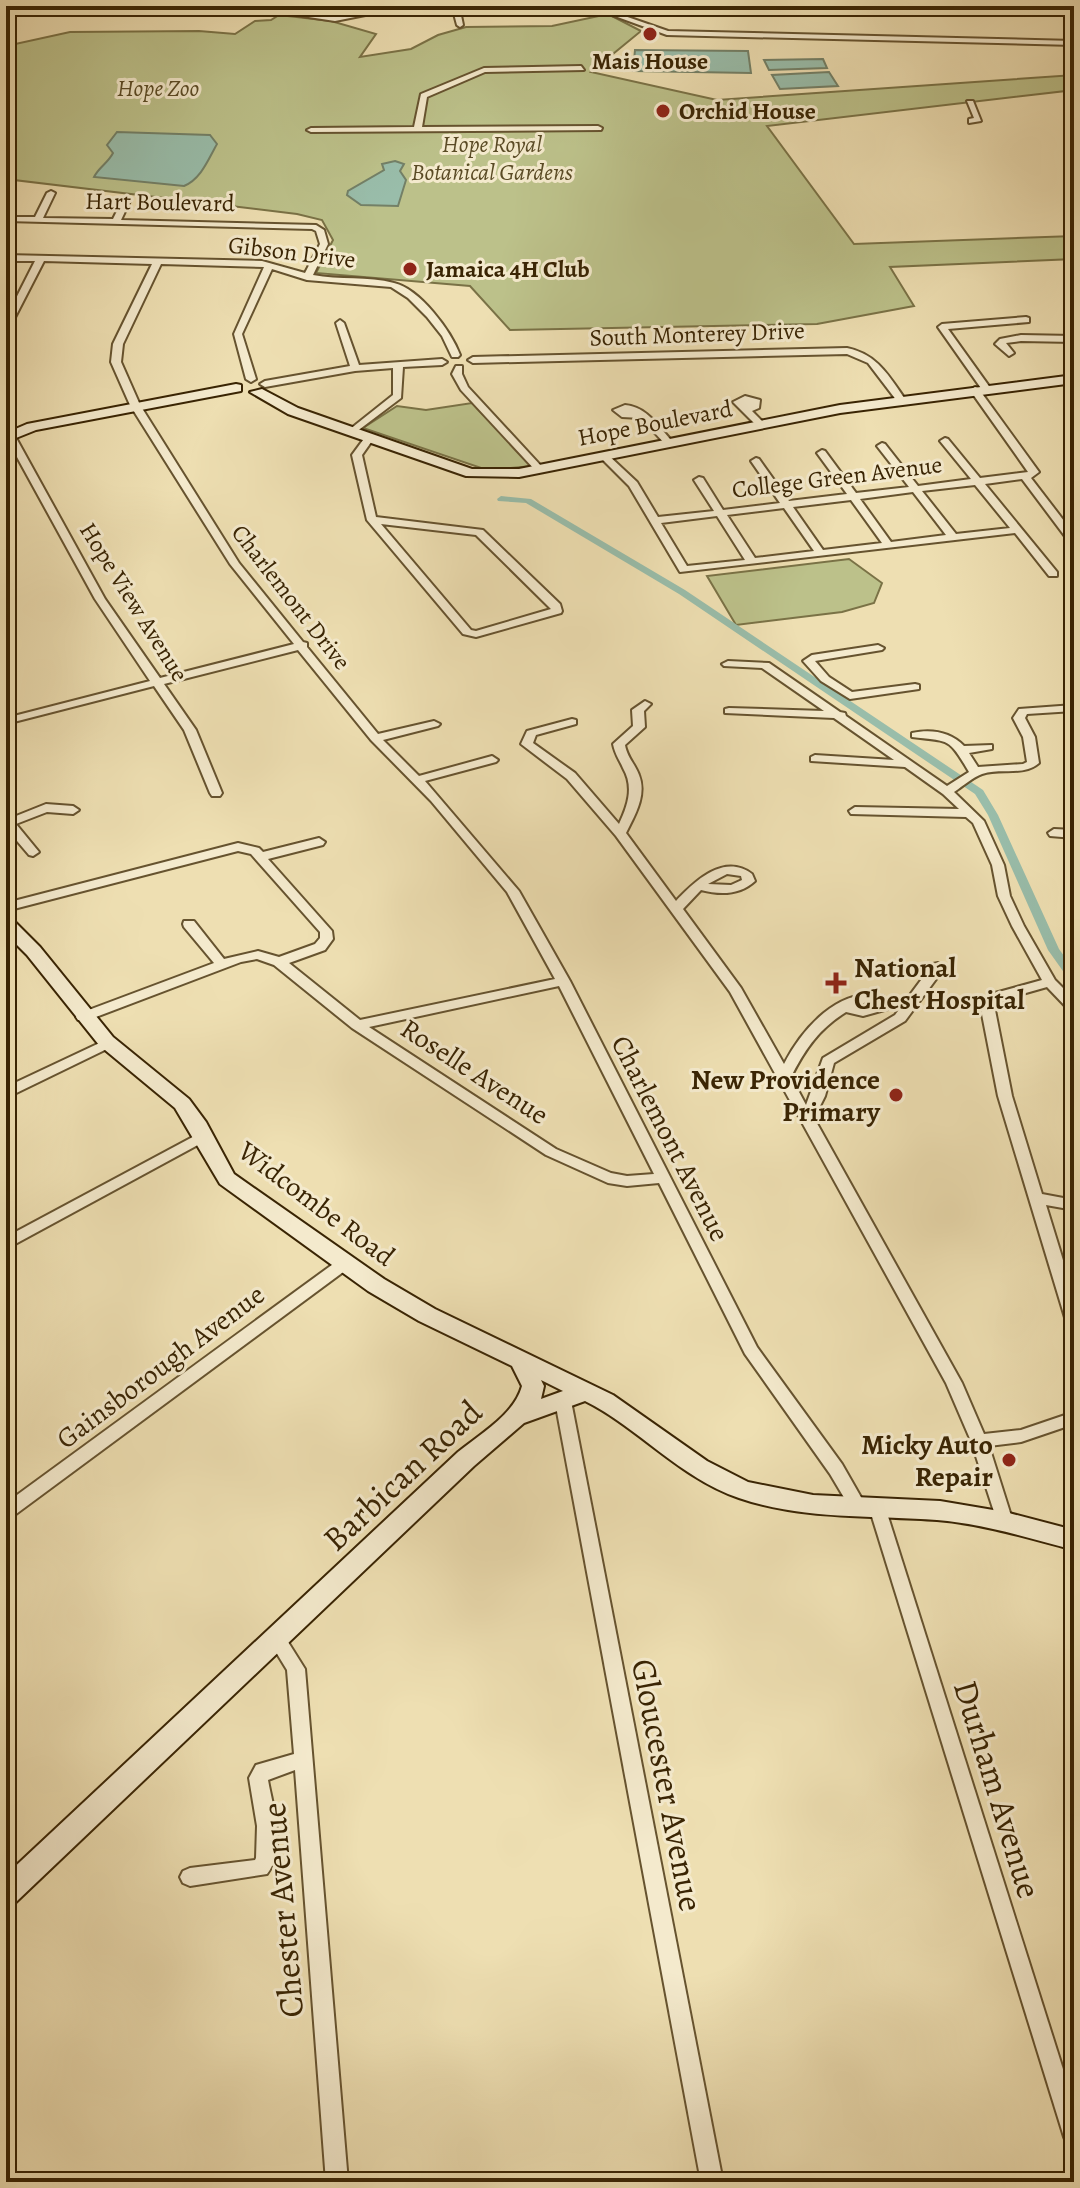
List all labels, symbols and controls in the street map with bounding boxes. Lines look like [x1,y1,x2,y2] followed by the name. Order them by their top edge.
[641,25,659,43] marker: Mais House
[592,45,708,77] place label: Mais House
[117,72,199,104] park label: Hope Zoo
[679,95,816,127] place label: Orchid House
[654,102,672,120] marker: Orchid House
[411,128,573,188] park label: Hope Royal Botanical Gardens
[85,185,235,219] street label: Hart Boulevard
[227,228,357,276] street label: Gibson Drive
[426,253,590,285] place label: Jamaica 4H Club
[401,260,419,278] marker: Jamaica 4H Club
[589,314,805,354] street label: South Monterey Drive
[575,392,735,454] street label: Hope Boulevard
[730,448,944,506] street label: College Green Avenue
[72,516,196,688] street label: Hope View Avenue
[224,518,358,676] street label: Charlemont Drive
[854,949,1025,1019] place label: National Chest Hospital
[825,972,847,994] marker: National Chest Hospital
[393,1010,556,1134] street label: Roselle Avenue
[602,1029,738,1248] street label: Charlemont Avenue
[691,1061,881,1131] place label: New Providence Primary
[887,1086,905,1104] marker: New Providence Primary
[229,1132,403,1276] street label: Widcombe Road
[49,1276,272,1458] street label: Gainsborough Avenue
[312,1389,493,1561] street label: Barbican Road
[861,1426,993,1496] place label: Micky Auto Repair
[1000,1451,1018,1469] marker: Micky Auto Repair
[620,1655,715,1915] street label: Gloucester Avenue
[942,1674,1053,1904] street label: Durham Avenue
[250,1800,315,2020] street label: Chester Avenue

